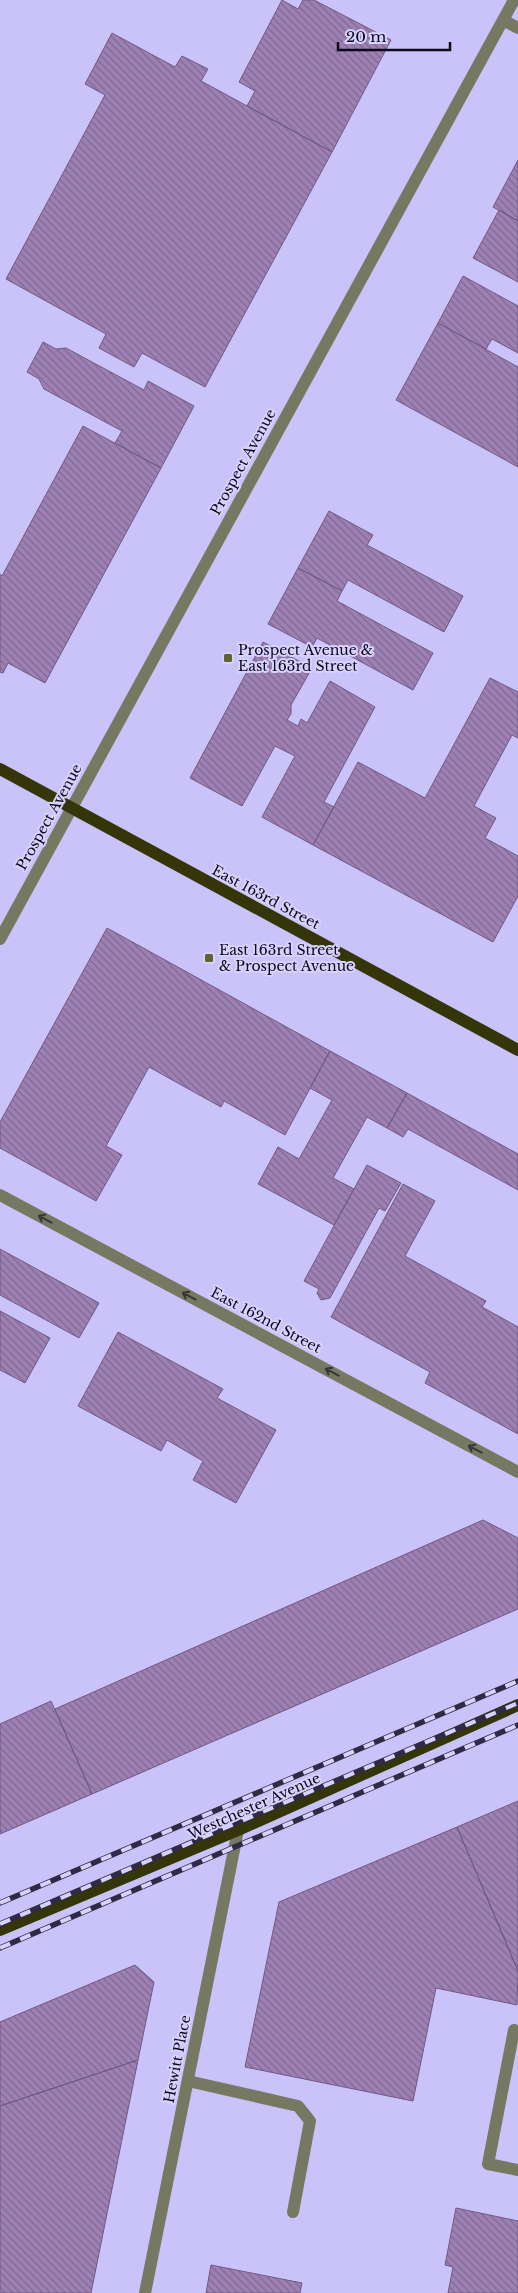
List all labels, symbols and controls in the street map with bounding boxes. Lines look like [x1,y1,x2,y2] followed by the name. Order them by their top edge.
[338,20,450,52] scale bar
[346,27,386,46] text: 20 m
[206,406,280,518] street label: Prospect Avenue
[238,641,373,675] place label: Prospect Avenue & East 163rd Street
[222,652,234,664] marker: Prospect Avenue & East 163rd Street
[12,761,86,873] street label: Prospect Avenue
[209,861,324,933] street label: East 163rd Street
[219,941,354,975] place label: East 163rd Street & Prospect Avenue
[203,952,215,964] marker: East 163rd Street & Prospect Avenue
[39,1214,53,1224] one-way arrow
[208,1283,325,1357] street label: East 162nd Street
[181,1291,196,1301] one-way arrow
[325,1367,340,1377] one-way arrow
[468,1444,483,1454] one-way arrow
[184,1769,323,1844] street label: Westchester Avenue
[160,2014,194,2104] street label: Hewitt Place

